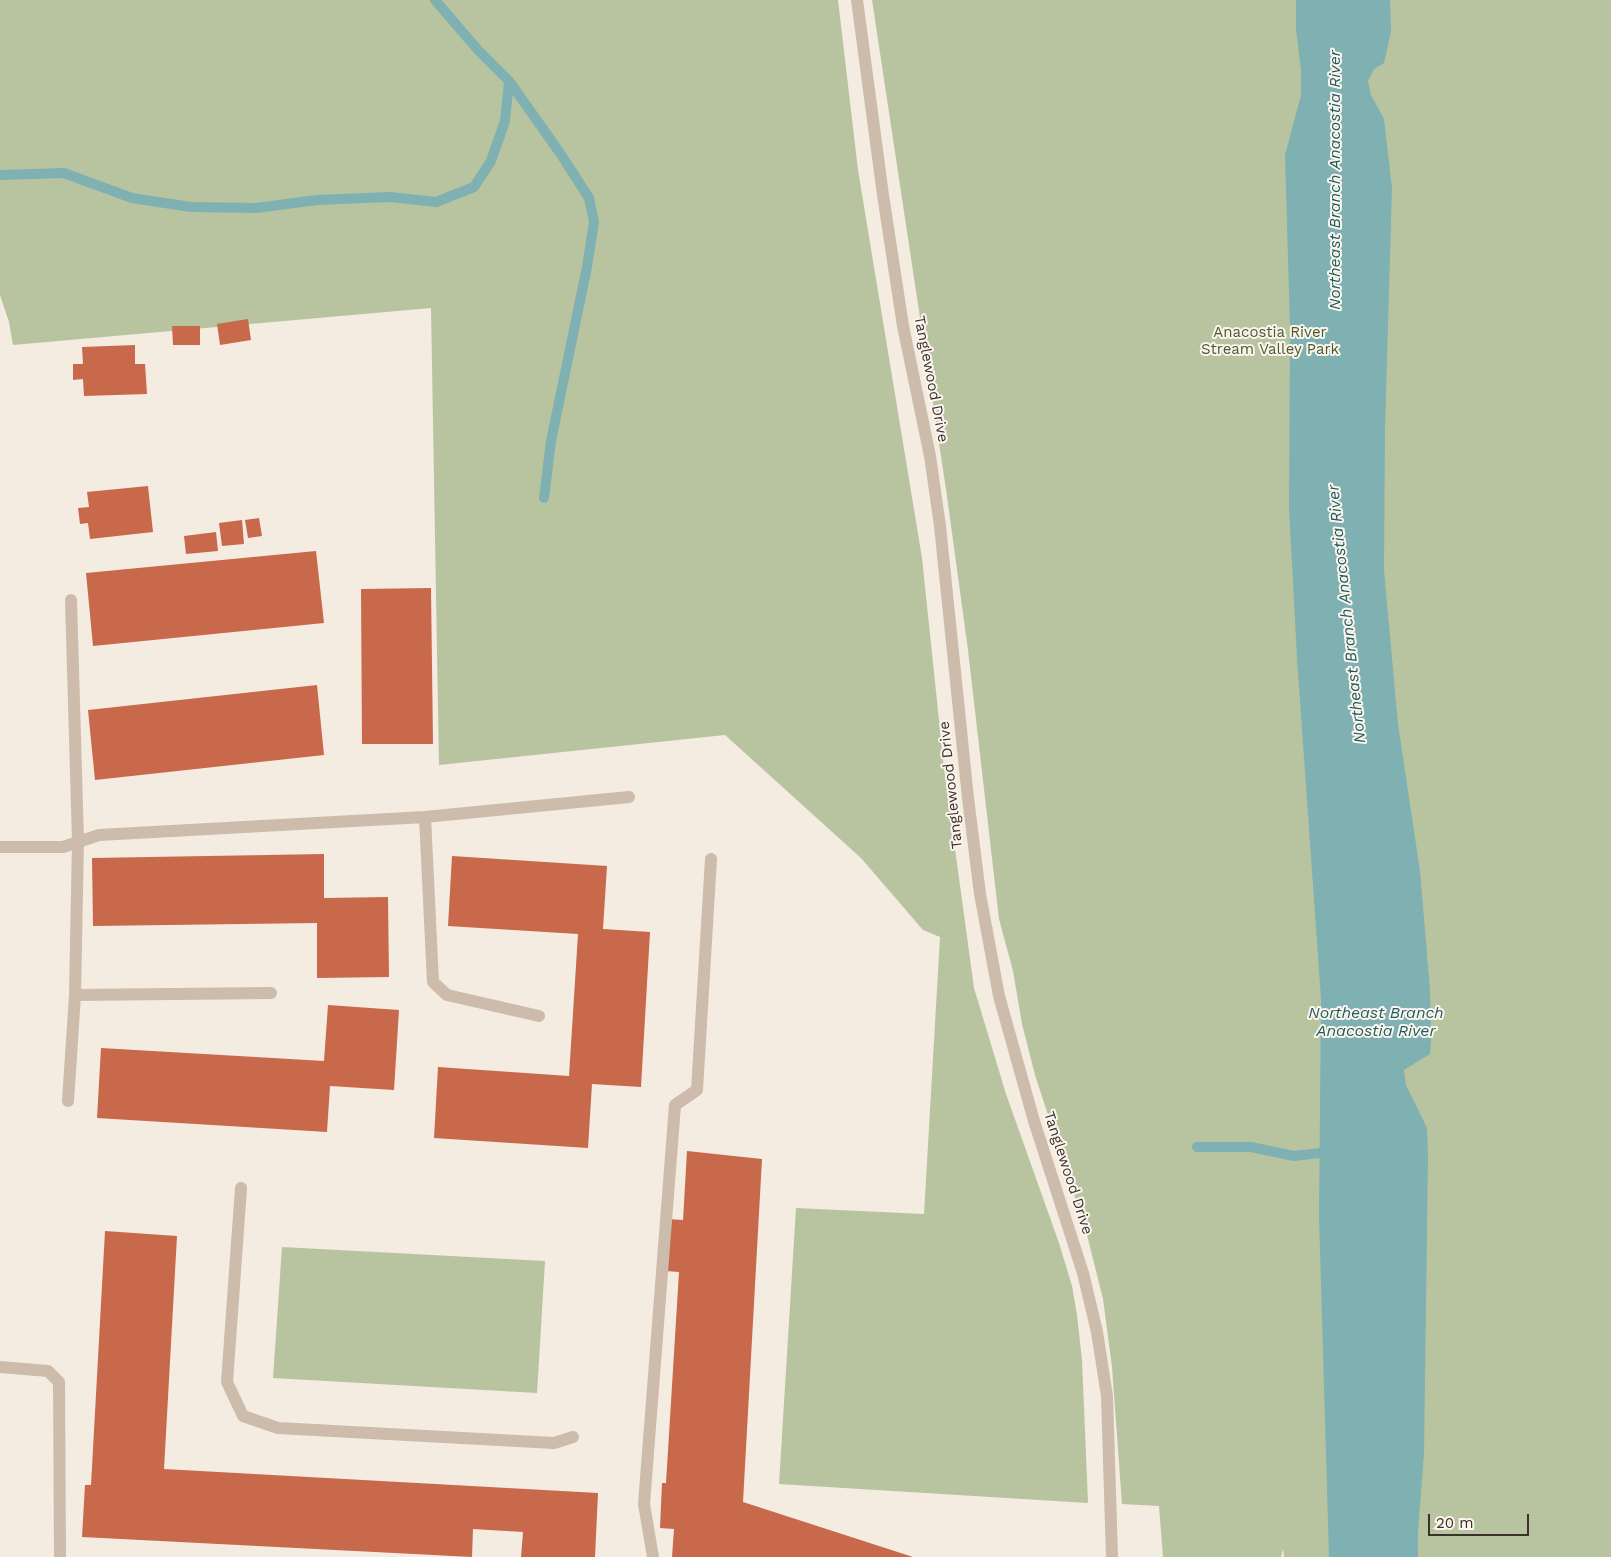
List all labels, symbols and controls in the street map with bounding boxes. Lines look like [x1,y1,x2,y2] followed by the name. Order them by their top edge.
[1325,50,1345,310] water label: Northeast Branch Anacostia River
[910,314,952,444] street label: Tanglewood Drive
[1201,324,1339,359] park label: Anacostia River Stream Valley Park
[1324,484,1370,744] water label: Northeast Branch Anacostia River
[935,720,967,850] street label: Tanglewood Drive
[1308,1003,1444,1041] water label: Northeast Branch Anacostia River
[1040,1109,1096,1237] street label: Tanglewood Drive
[1431,1504,1532,1536] scale bar
[1436,1514,1474,1532] text: 20 m

